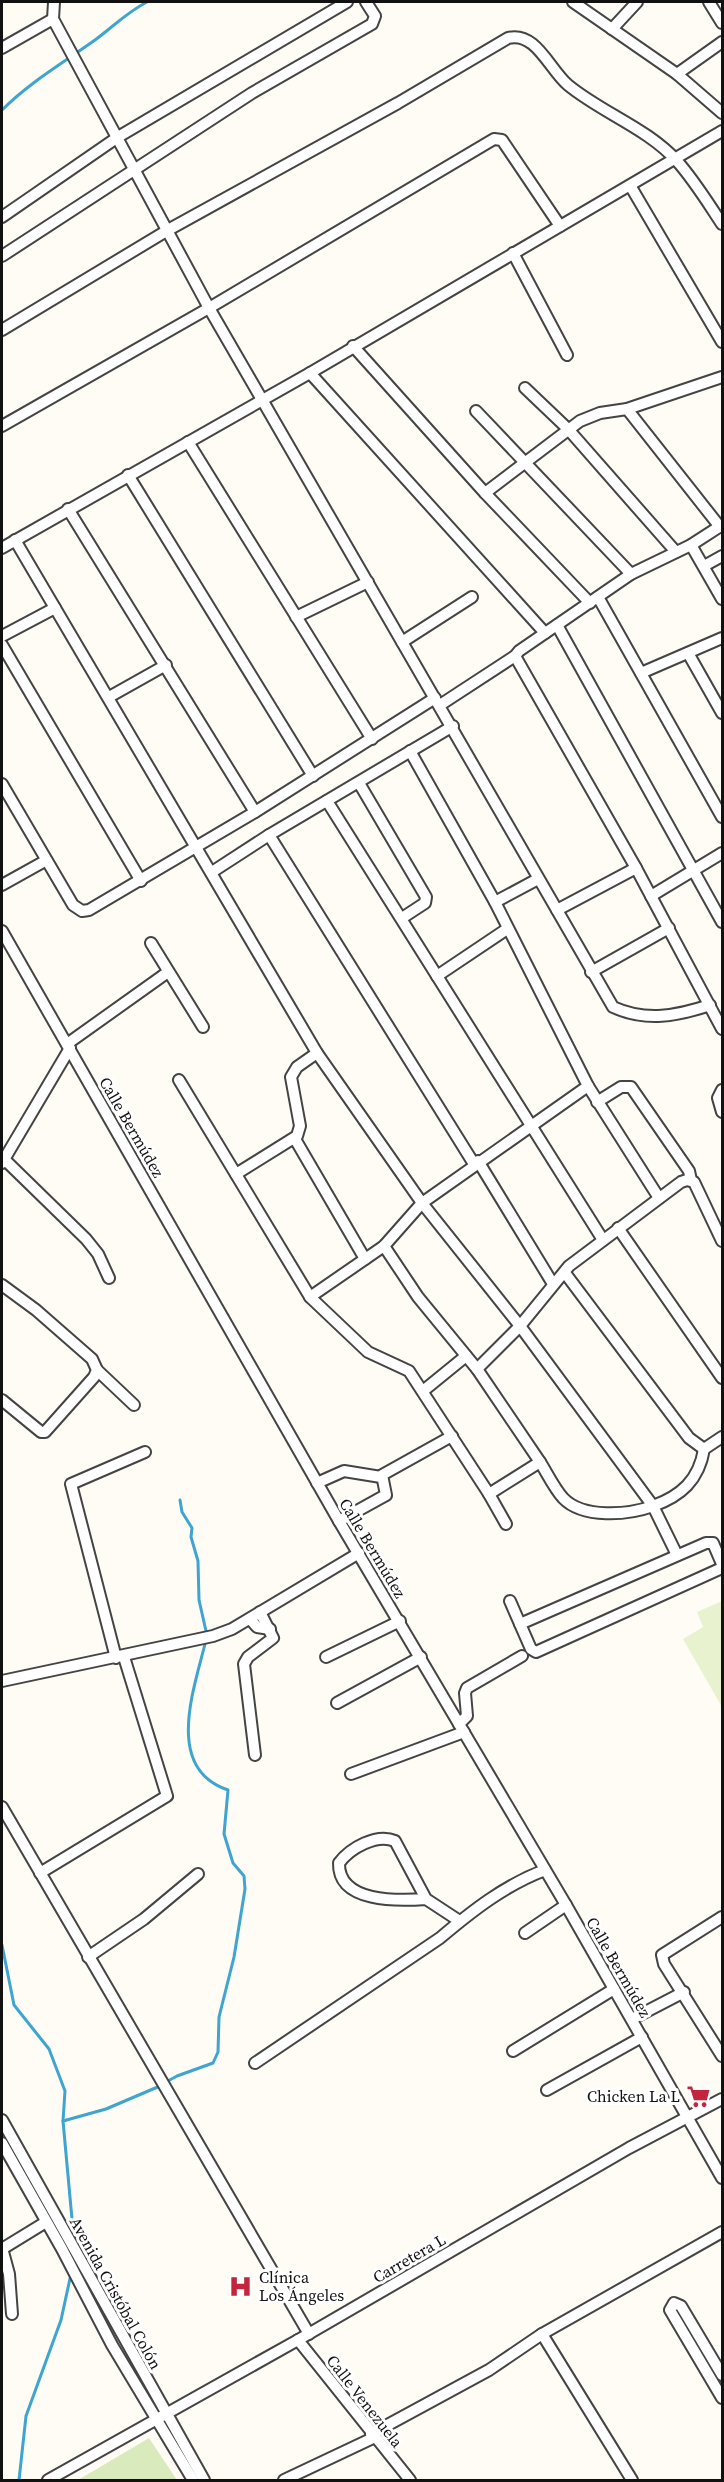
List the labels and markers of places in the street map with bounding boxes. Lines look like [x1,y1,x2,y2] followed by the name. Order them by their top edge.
[685,2083,711,2109] supermarket icon: Chicken La L
[587,2085,680,2107] place label: Chicken La L
[259,2266,344,2306] place label: Clínica Los Ángeles
[228,2273,254,2299] hospital icon: Clínica Los Ángeles

